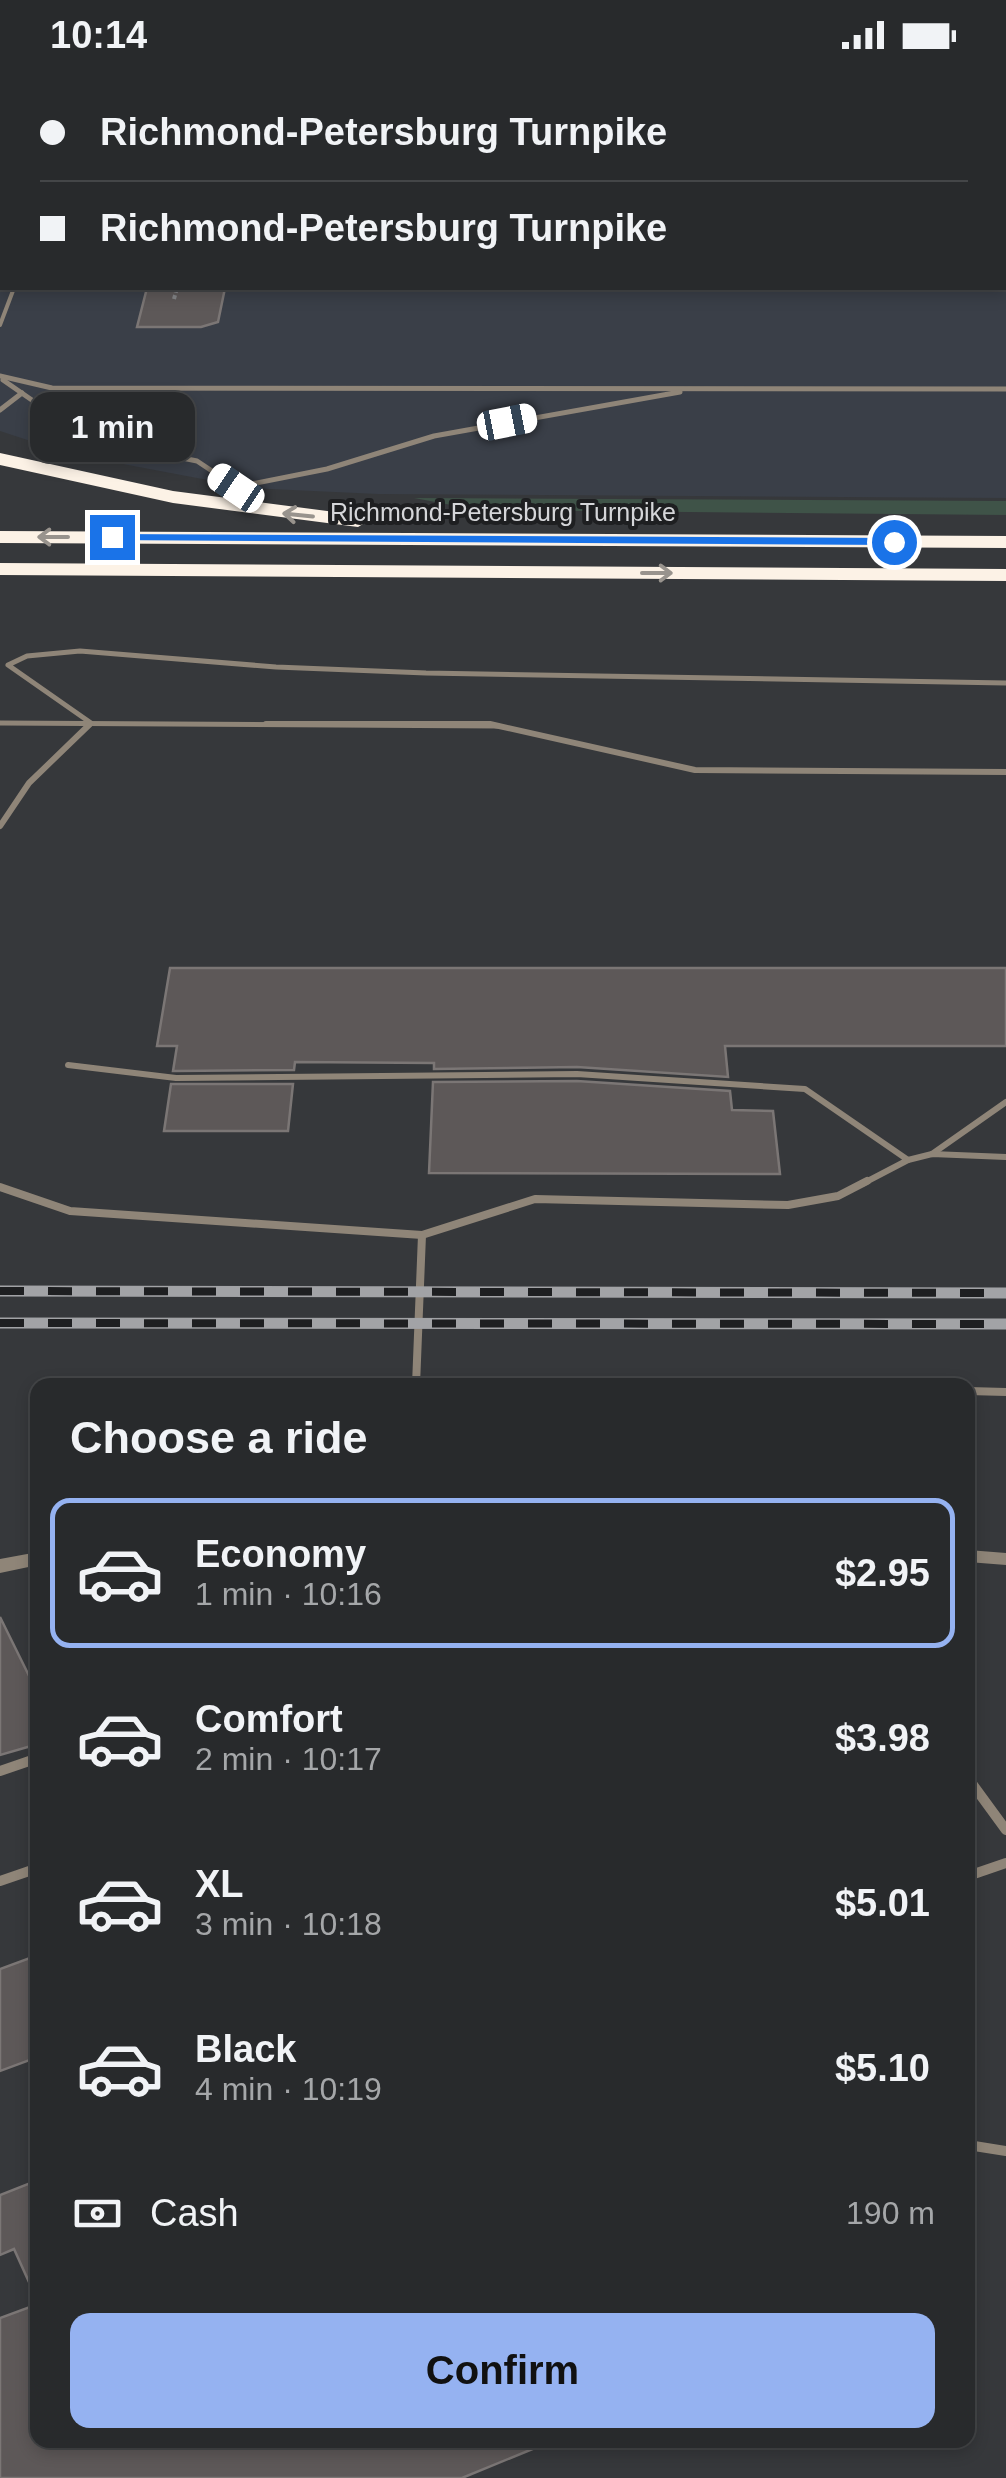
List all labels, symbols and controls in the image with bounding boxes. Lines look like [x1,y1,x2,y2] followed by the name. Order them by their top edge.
[50,14,147,56] text: 10:14
[100,111,667,153] text: Richmond-Petersburg Turnpike
[100,207,667,249] text: Richmond-Petersburg Turnpike
[29,392,194,462] callout: 1 min
[475,402,539,442] car
[71,409,154,445] text: 1 min
[203,459,269,517] car
[330,498,676,526] street label: Richmond-Petersburg Turnpike
[283,505,315,524] one-way arrow
[90,515,135,560] route end
[872,520,917,565] route start
[37,528,70,546] one-way arrow
[640,564,673,582] one-way arrow
[70,1412,368,1463] text: Choose a ride
[75,1528,165,1618] icon: car
[195,1533,366,1575] text: Economy
[835,1552,930,1594] text: $2.95
[195,1576,382,1612] text: 1 min · 10:16
[75,1693,165,1783] icon: car
[195,1698,343,1740] text: Comfort
[835,1717,930,1759] text: $3.98
[195,1741,382,1777] text: 2 min · 10:17
[75,1858,165,1948] icon: car
[195,1863,244,1905] text: XL
[835,1882,930,1924] text: $5.01
[195,1906,382,1942] text: 3 min · 10:18
[75,2023,165,2113] icon: car
[195,2028,296,2070] text: Black
[835,2047,930,2089] text: $5.10
[195,2071,382,2107] text: 4 min · 10:19
[70,2186,125,2241] icon: cash
[150,2192,239,2234] text: Cash
[846,2195,935,2231] text: 190 m
[70,2313,935,2428] button: Confirm

